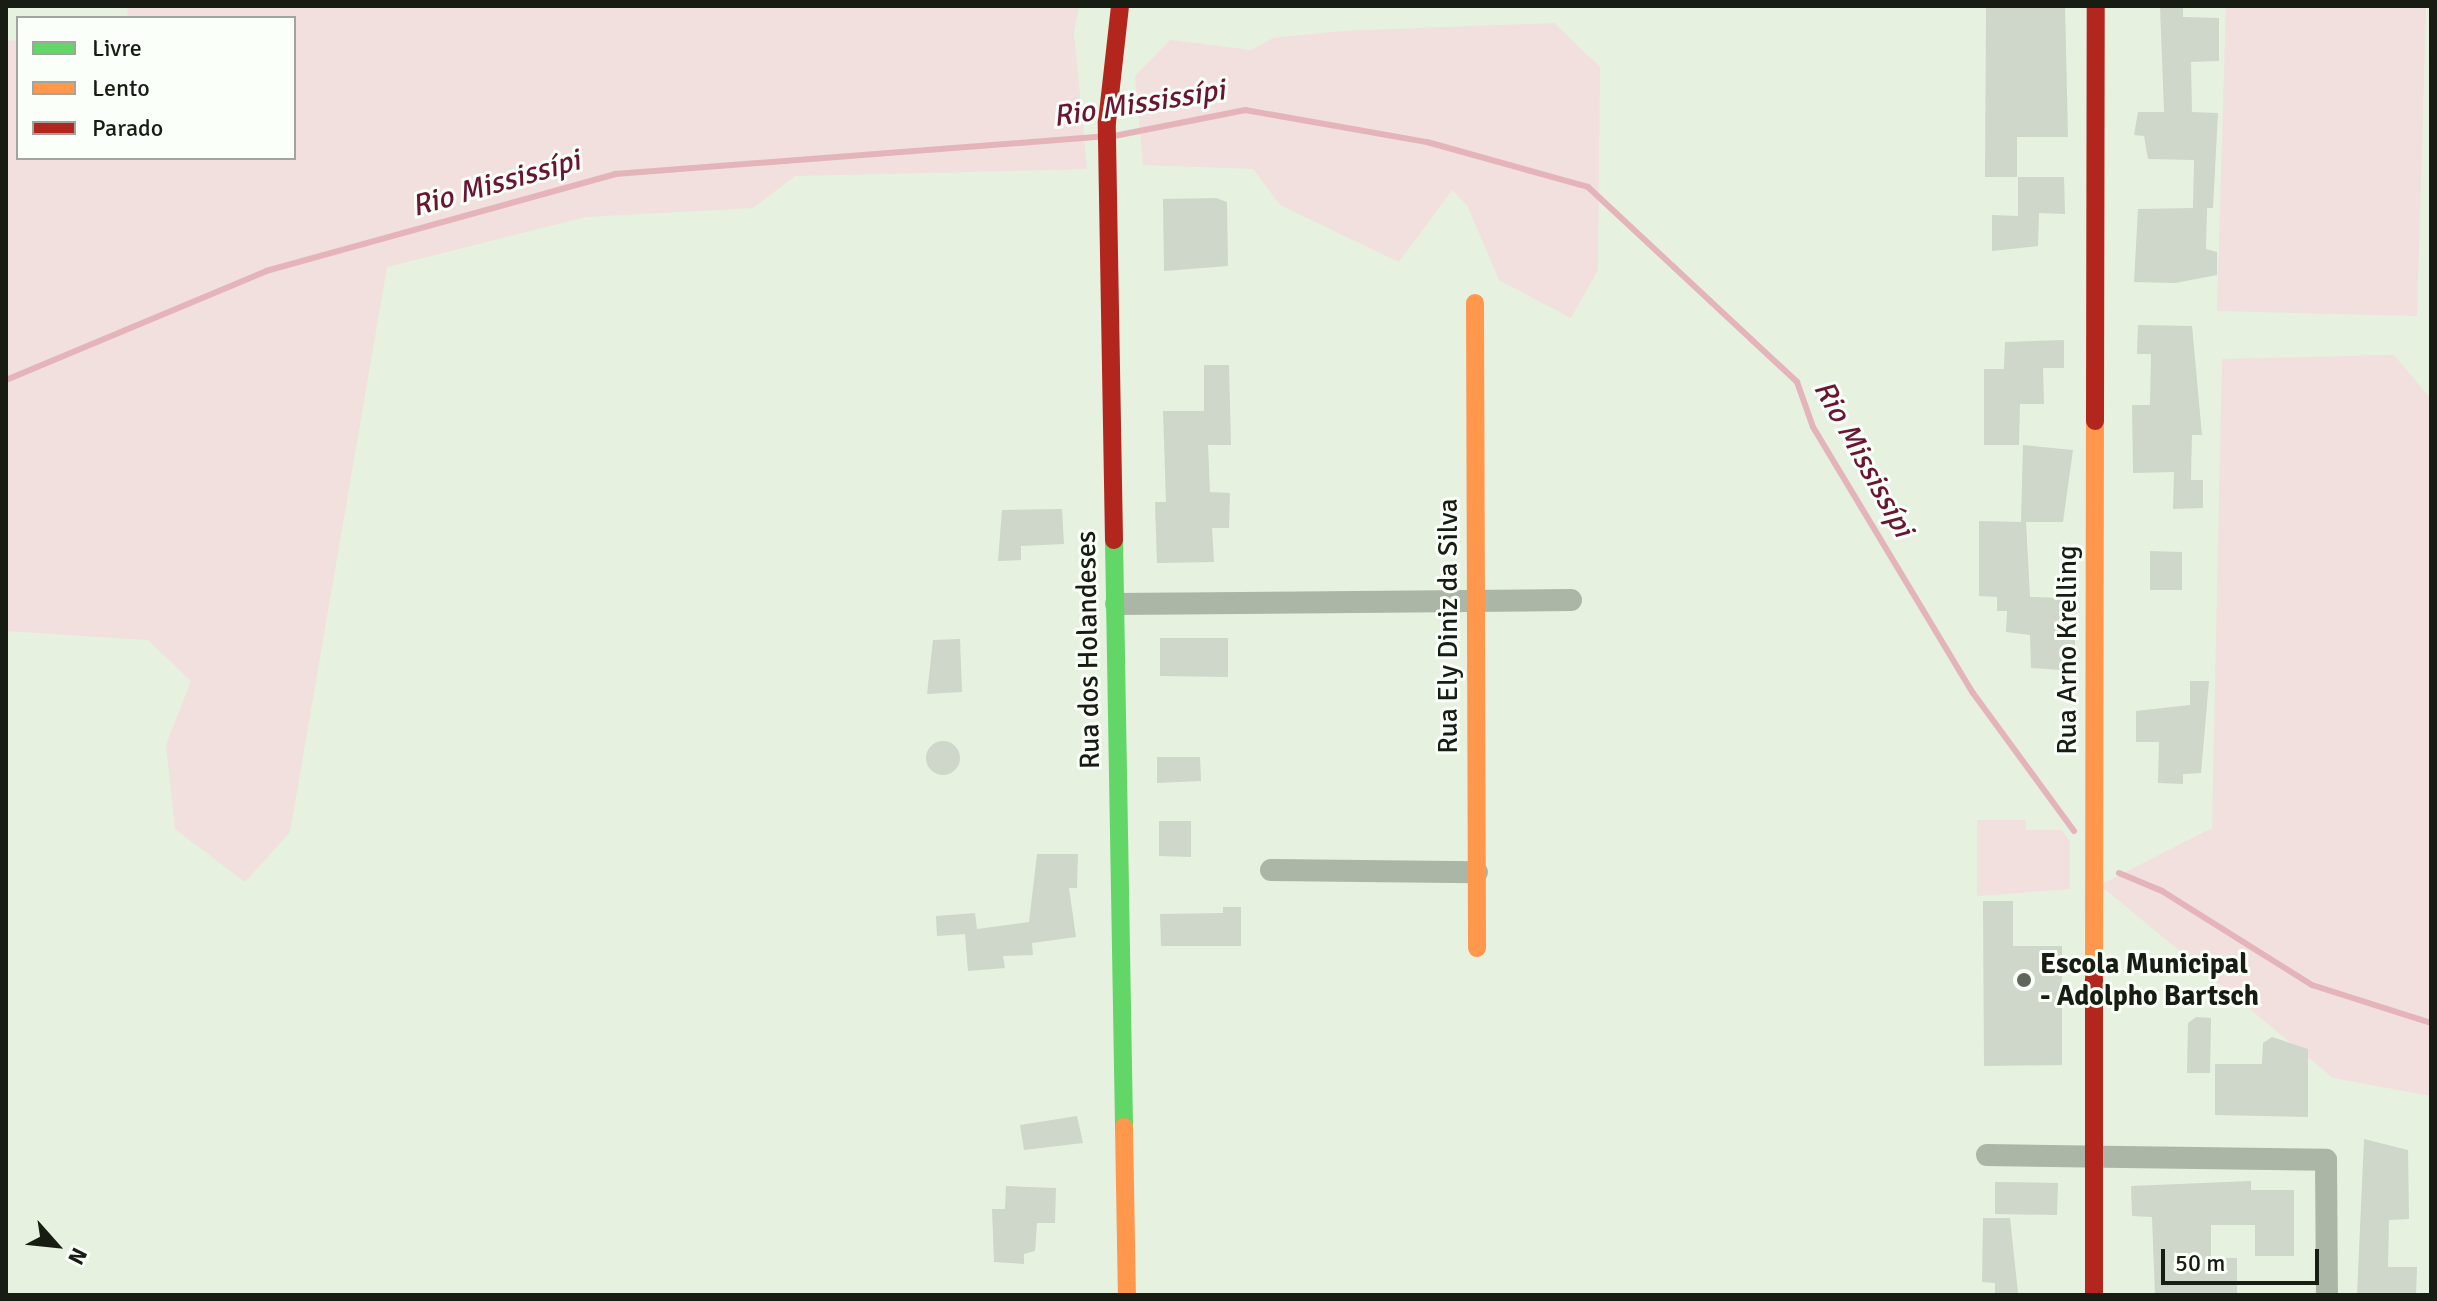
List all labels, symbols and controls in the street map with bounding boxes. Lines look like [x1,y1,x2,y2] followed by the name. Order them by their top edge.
[16,16,296,160] legend
[92,33,142,63] text: Livre
[92,73,150,103] text: Lento
[1050,73,1228,135] water label: Rio Mississípi
[92,113,163,143] text: Parado
[408,143,584,225] water label: Rio Mississípi
[1805,374,1921,544] water label: Rio Mississípi
[1431,498,1465,754] street label: Rua Ely Diniz da Silva
[1069,531,1107,769] street label: Rua dos Holandeses
[2050,545,2084,755] street label: Rua Arno Krelling
[2040,947,2259,1013] place label: Escola Municipal - Adolpho Bartsch
[2015,971,2033,989] marker: Escola Municipal - Adolpho Bartsch
[16,1205,96,1285] north arrow
[2165,1233,2323,1283] scale bar
[62,1243,93,1269] text: N
[2175,1248,2225,1278] text: 50 m

